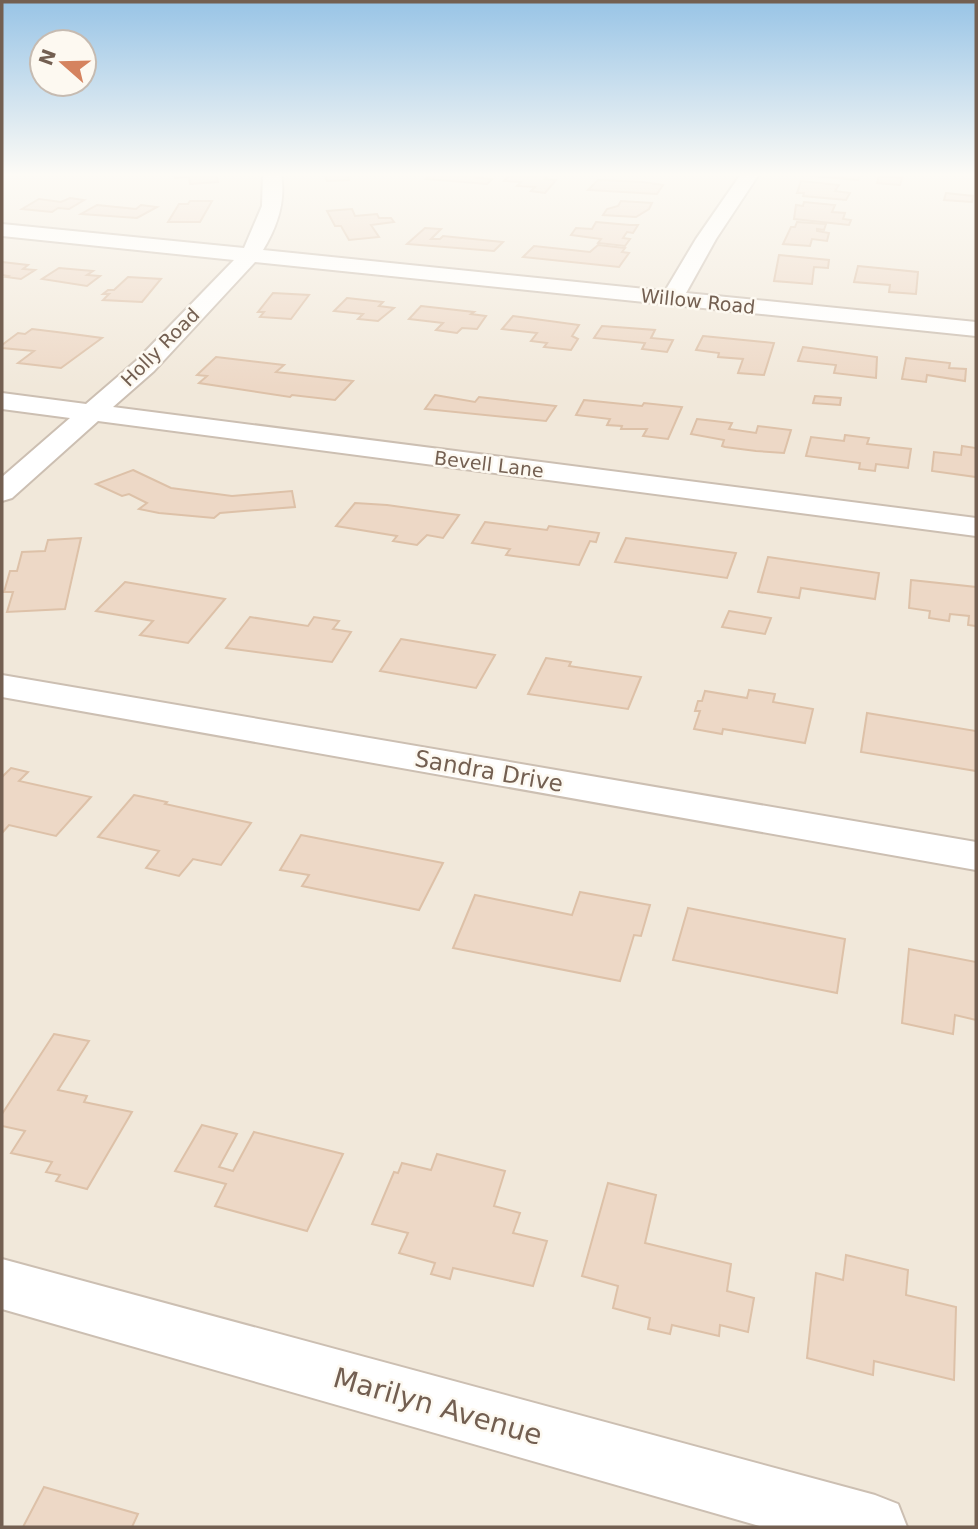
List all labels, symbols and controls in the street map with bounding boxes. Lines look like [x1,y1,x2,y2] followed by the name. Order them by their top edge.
[28,28,98,98] north arrow
[34,46,60,68] text: N
[640,284,756,318] street label: Willow Road
[116,303,204,391] street label: Holly Road
[433,446,545,482] street label: Bevell Lane
[413,745,565,797] street label: Sandra Drive
[330,1361,546,1452] street label: Marilyn Avenue

